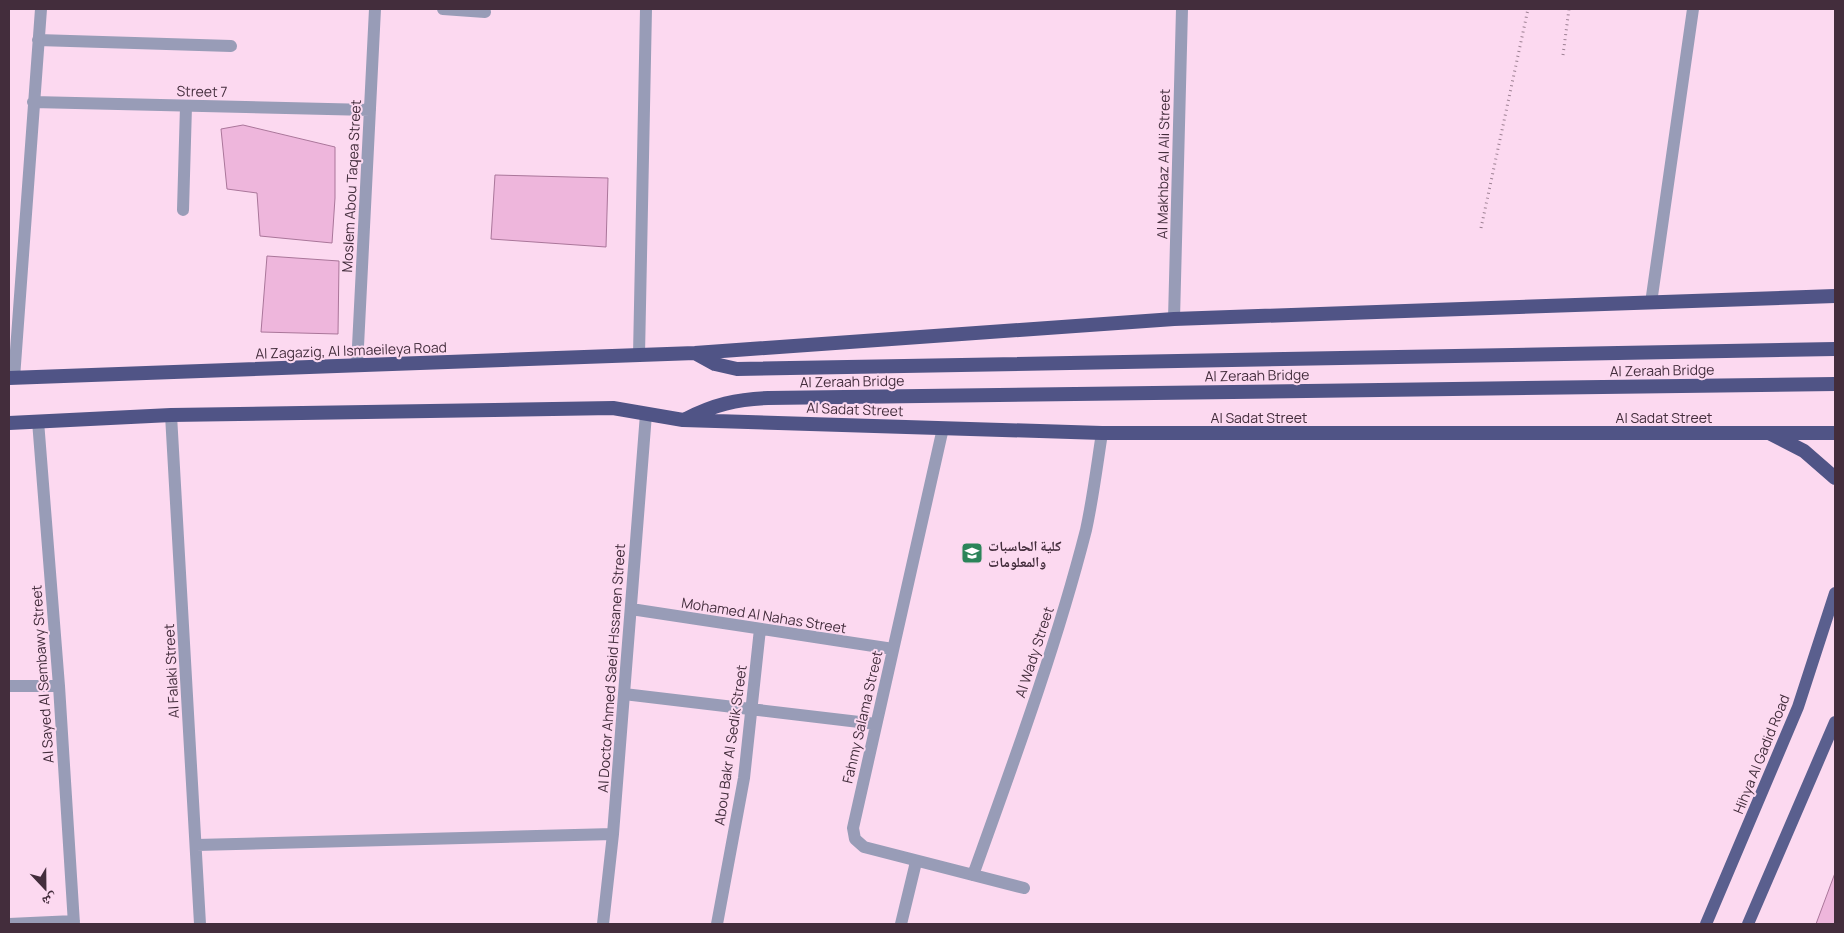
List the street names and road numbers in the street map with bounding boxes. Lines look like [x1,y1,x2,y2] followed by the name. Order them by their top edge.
[176,81,228,101] street label: Street 7
[1152,88,1174,239] street label: Al Makhbaz Al Ali Street
[337,99,365,273] street label: Moslem Abou Taqea Street
[255,337,447,363] street label: Al Zagazig, Al Ismaeileya Road
[1609,360,1715,380] street label: Al Zeraah Bridge
[1204,365,1310,385] street label: Al Zeraah Bridge
[799,371,905,391] street label: Al Zeraah Bridge
[806,398,904,420] street label: Al Sadat Street
[1211,408,1308,427] street label: Al Sadat Street
[1616,408,1713,427] street label: Al Sadat Street
[593,542,629,793] street label: Al Doctor Ahmed Saeid Hssanen Street
[26,584,58,764] street label: Al Sayed Al Sembawy Street
[680,593,848,637] street label: Mohamed Al Nahas Street
[1010,604,1058,700] street label: Al Wady Street
[159,623,183,719] street label: Al Falaki Street
[837,648,887,785] street label: Fahmy Salama Street
[709,663,751,826] street label: Abou Bakr Al Sedik Street
[1728,691,1794,817] street label: Hihya Al Gadid Road

